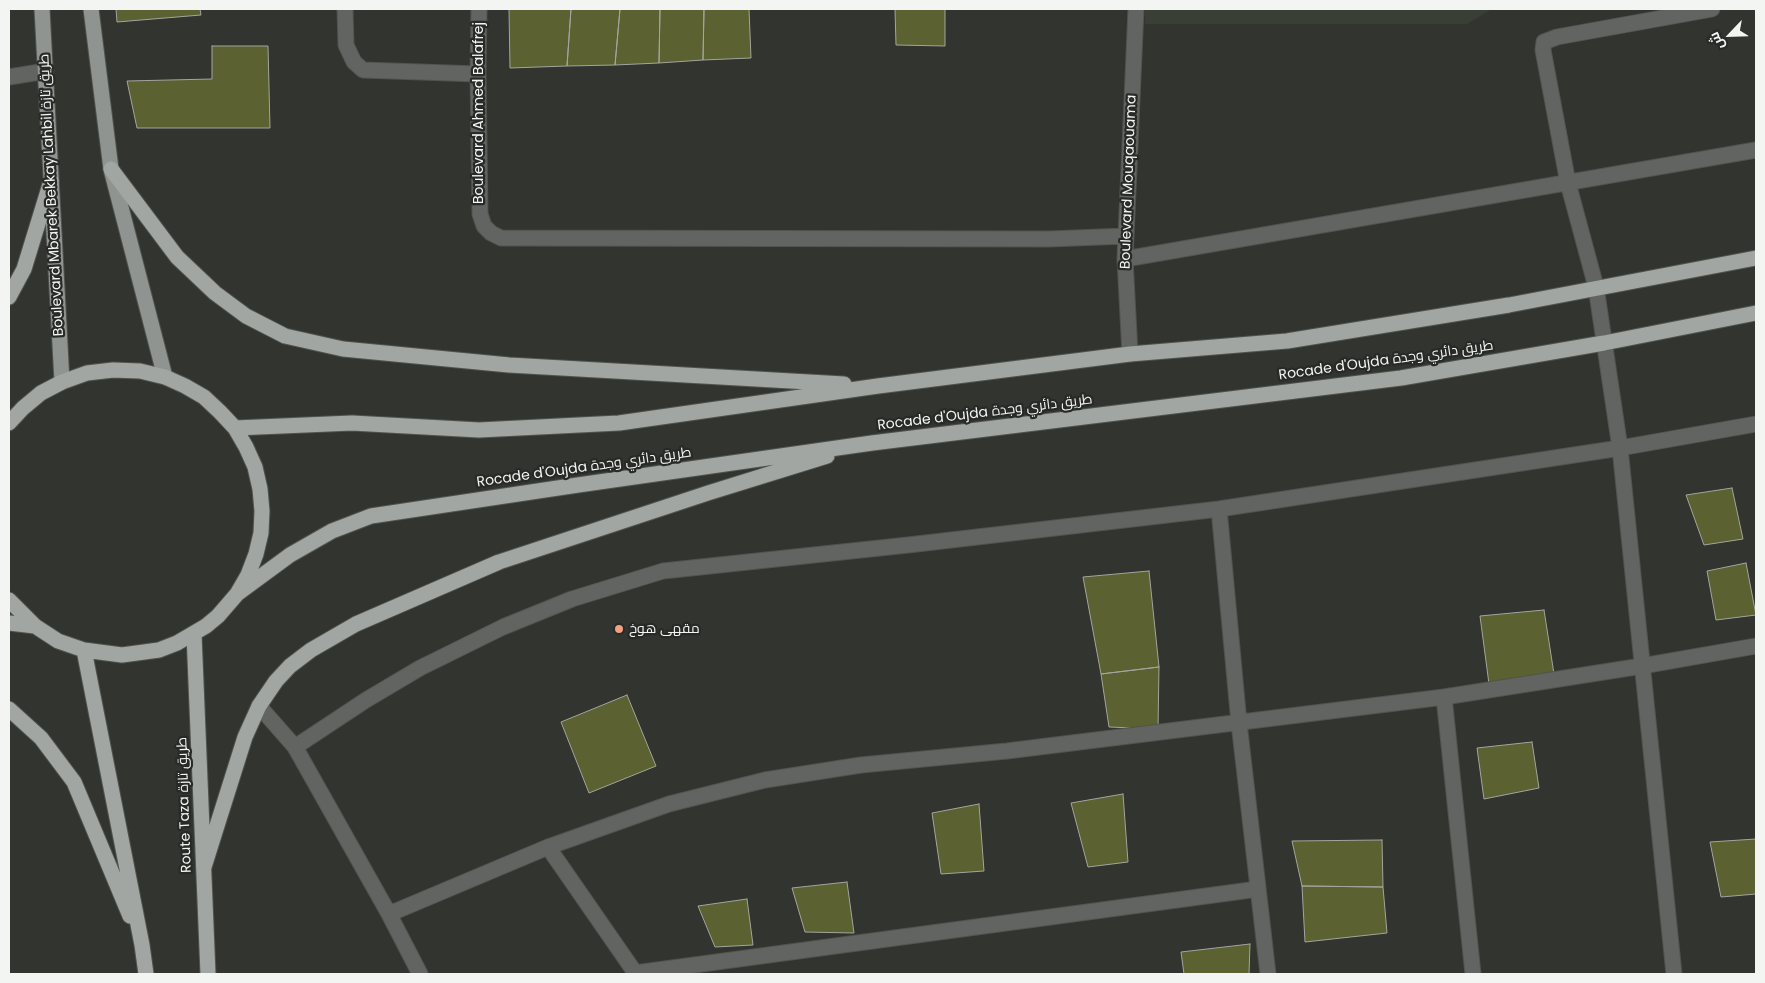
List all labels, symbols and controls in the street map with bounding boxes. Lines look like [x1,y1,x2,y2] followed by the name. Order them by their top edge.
[1705,10,1755,60] north arrow
[471,22,487,204] street label: Boulevard Ahmed Balafrej
[1704,29,1729,53] text: ش
[36,53,68,337] street label: Boulevard Mbarek Bekkay Lahbil طريق تازة
[1118,94,1140,270] street label: Boulevard Mouqaouama
[1278,338,1494,384] street label: Rocade d'Oujda طريق دائري وجدة
[876,391,1094,435] street label: Rocade d'Oujda طريق دائري وجدة
[476,445,692,491] street label: Rocade d'Oujda طريق دائري وجدة
[629,621,700,637] place label: مقهى هوخ
[613,623,625,635] marker: مقهى هوخ
[174,737,196,873] street label: Route Taza طريق تازة

